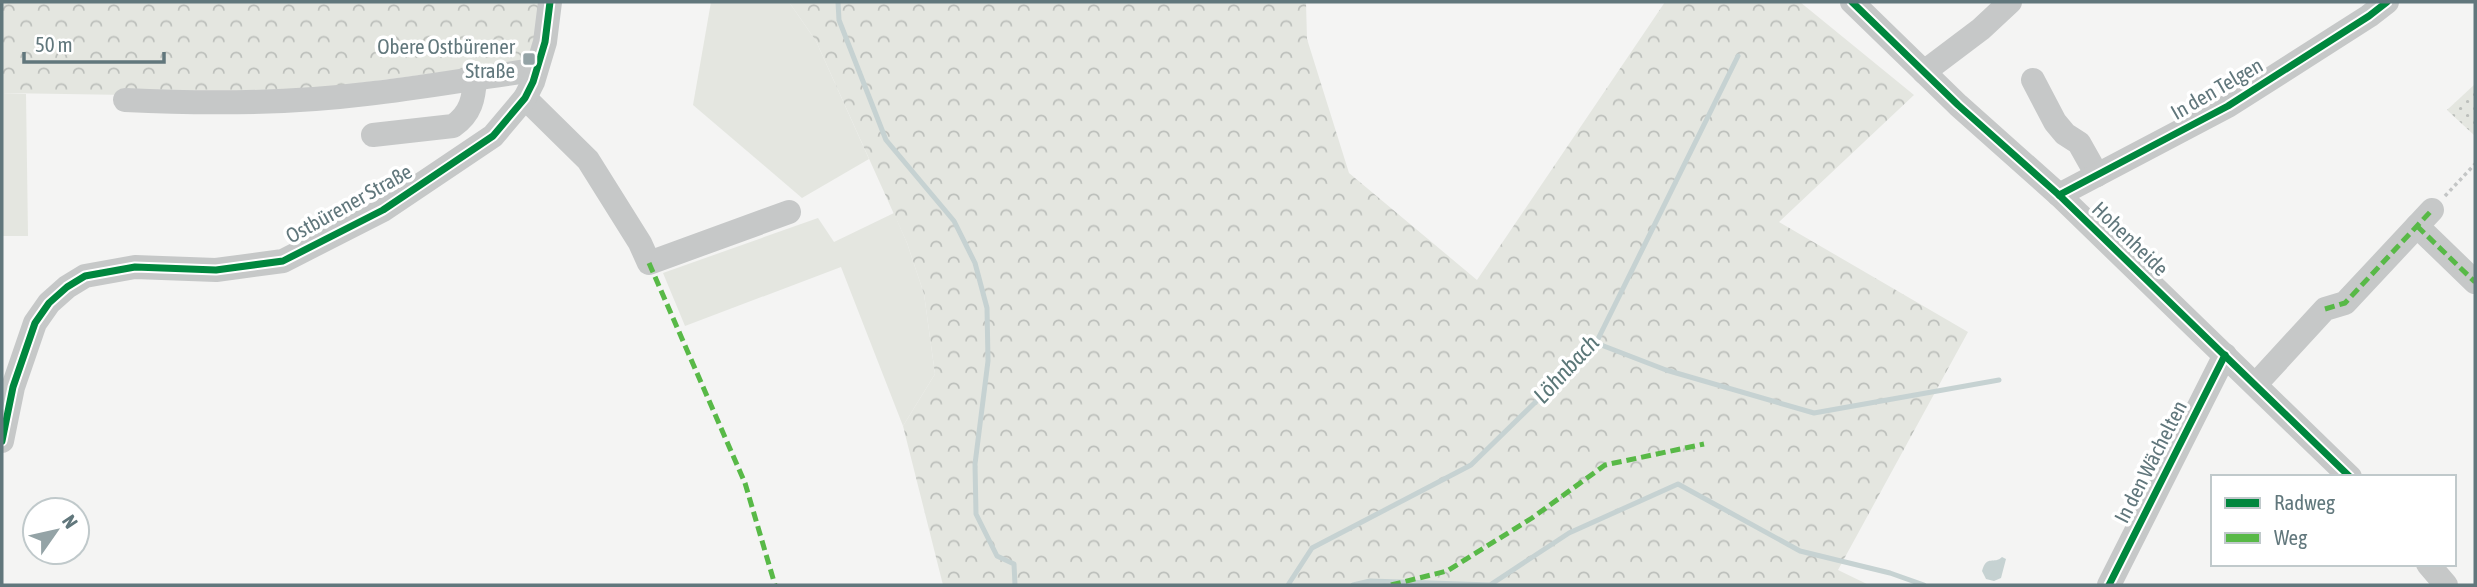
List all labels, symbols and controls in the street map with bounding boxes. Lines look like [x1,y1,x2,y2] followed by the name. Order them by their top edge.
[24,21,164,65] scale bar
[35,32,73,56] text: 50 m
[377,34,516,82] place label: Obere Ostbürener Straße
[521,51,537,67] marker: Obere Ostbürener Straße
[2166,52,2267,124] street label: In den Telgen
[281,159,416,248] street label: Ostbürener Straße
[2088,196,2174,280] street label: Hohenheide
[1528,330,1604,408] water label: Löhnbach
[2109,396,2191,527] street label: In den Wächelten
[2211,475,2456,566] legend
[2274,490,2335,514] text: Radweg
[21,496,91,566] north arrow
[58,511,82,532] text: N
[2274,525,2307,549] text: Weg

